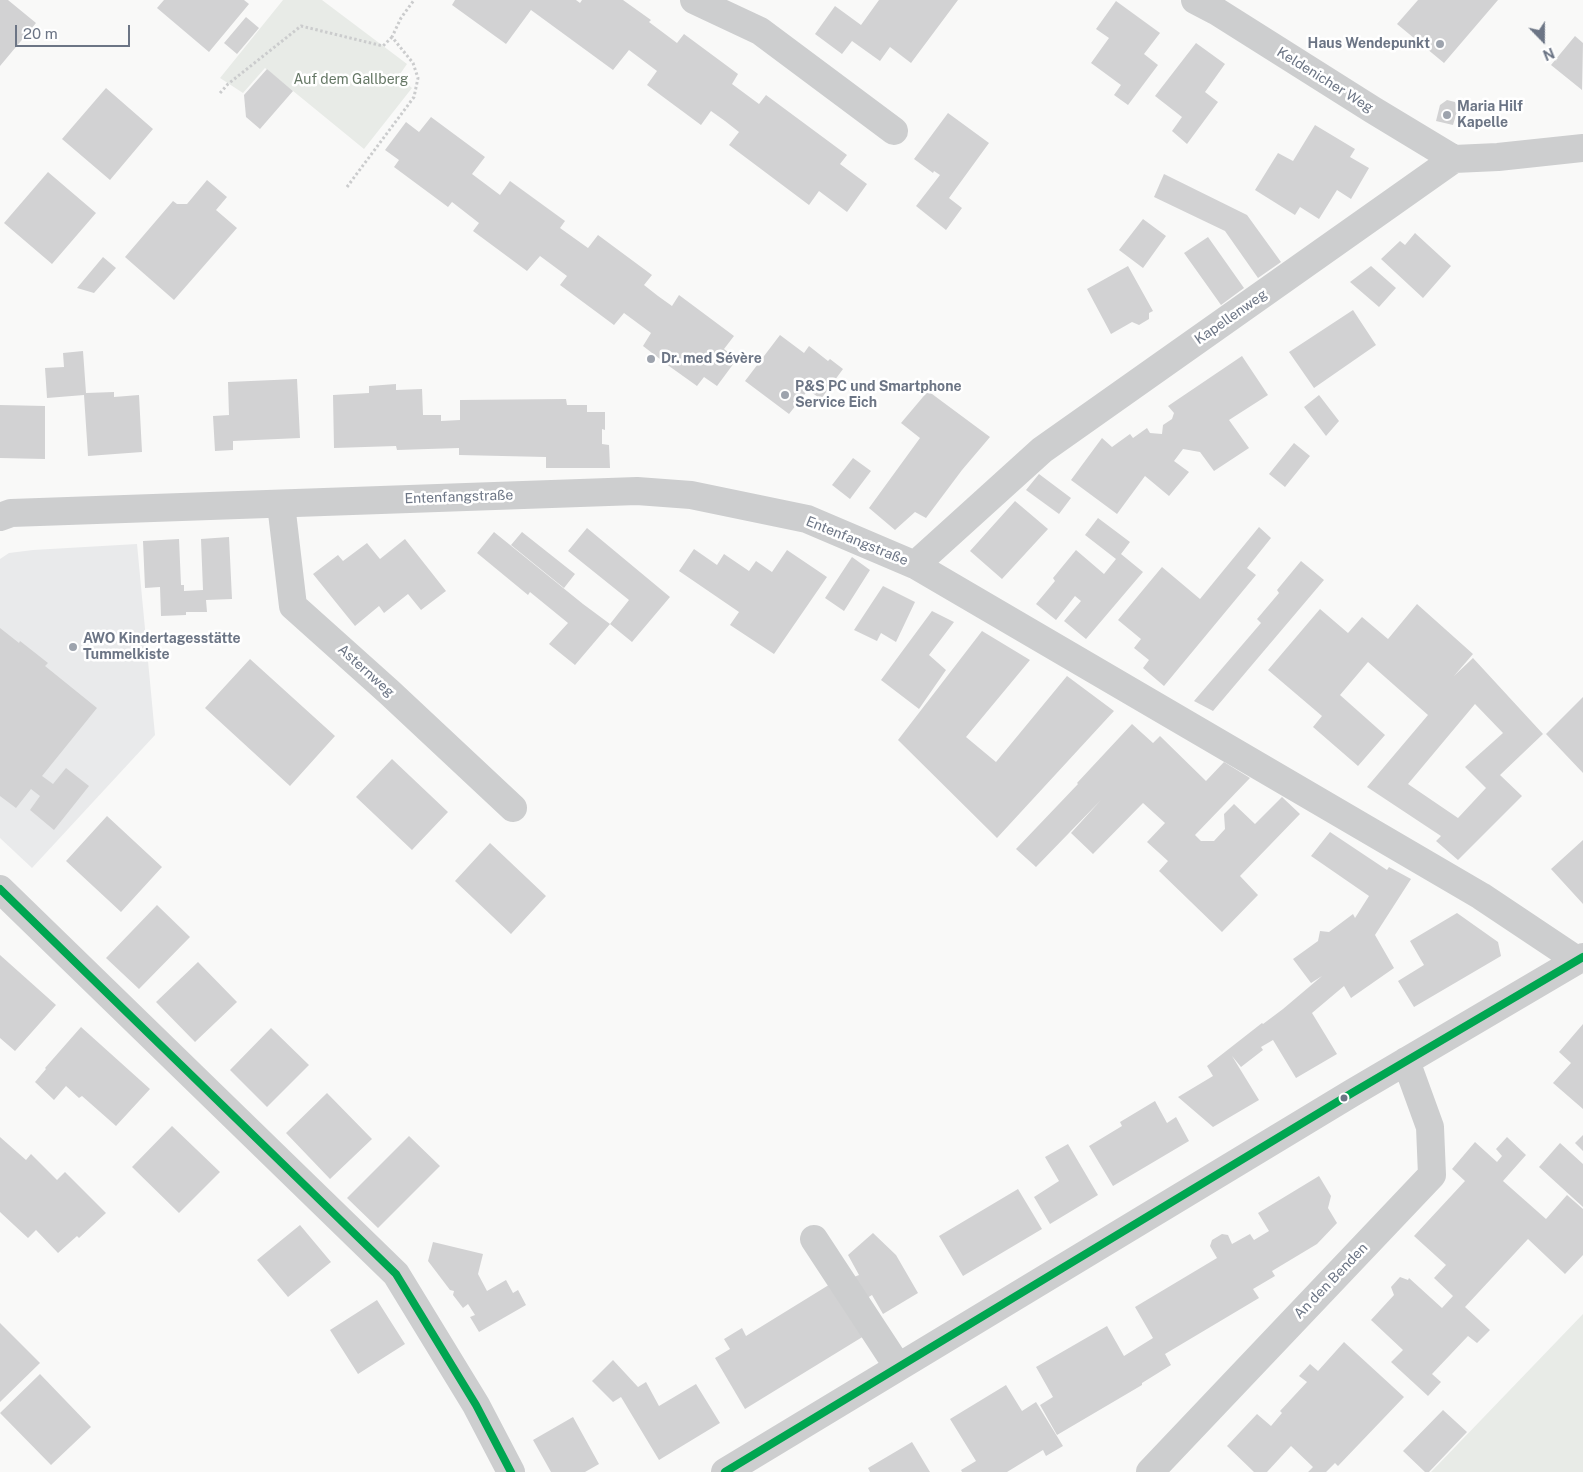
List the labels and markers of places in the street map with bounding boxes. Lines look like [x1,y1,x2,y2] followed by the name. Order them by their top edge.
[1308,36,1430,52] place label: Haus Wendepunkt
[1434,38,1446,50] marker: Haus Wendepunkt
[1457,99,1523,132] place label: Maria Hilf Kapelle
[1441,109,1453,121] marker: Maria Hilf Kapelle
[661,351,762,367] place label: Dr. med Sévère
[645,353,657,365] marker: Dr. med Sévère
[795,379,962,412] place label: P&S PC und Smartphone Service Eich
[779,389,791,401] marker: P&S PC und Smartphone Service Eich
[83,631,241,664] place label: AWO Kindertagesstätte Tummelkiste
[67,641,79,653] marker: AWO Kindertagesstätte Tummelkiste
[1339,1093,1349,1103] unlabelled marker

